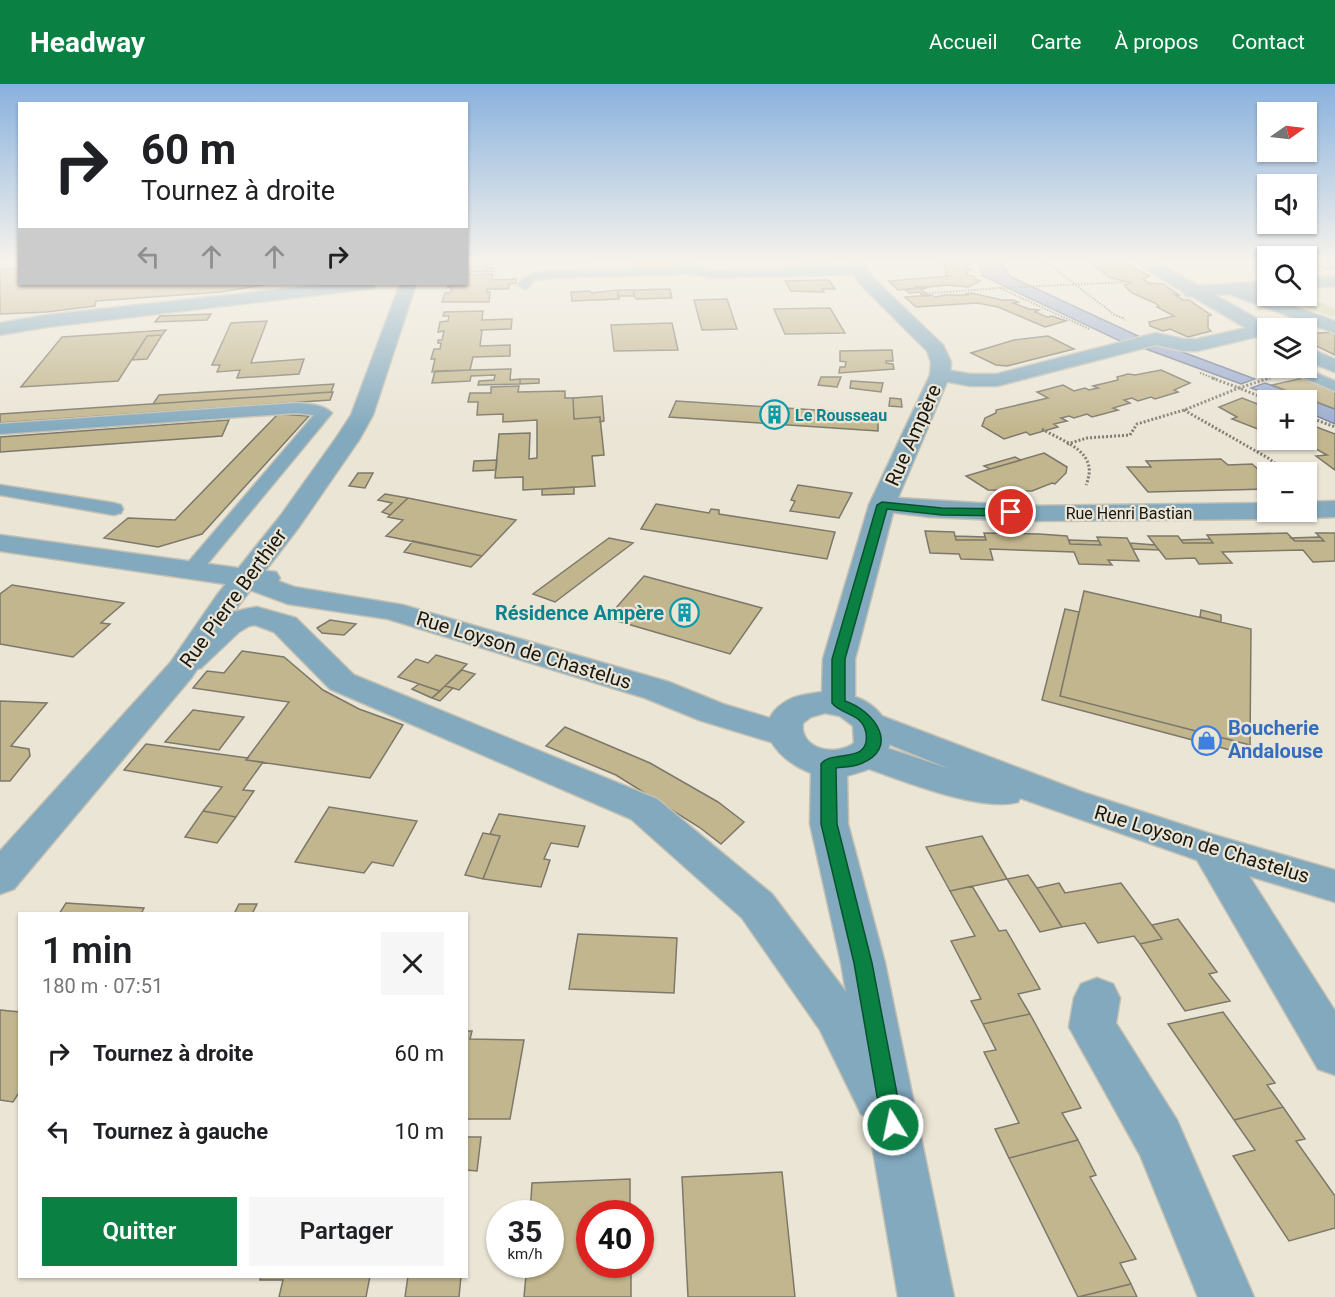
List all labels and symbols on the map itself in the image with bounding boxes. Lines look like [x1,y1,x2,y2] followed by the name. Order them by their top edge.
[1257,102,1317,162] north arrow
[880,381,946,489] street label: Rue Ampère
[758,399,790,431] building icon: Le Rousseau
[795,406,887,425] place label: Le Rousseau
[985,486,1036,537] pin
[1066,504,1192,523] street label: Rue Henri Bastian
[174,524,292,672] street label: Rue Pierre Berthier
[669,597,701,629] building icon: Résidence Ampère
[495,601,664,625] place label: Résidence Ampère
[414,606,634,694] street label: Rue Loyson de Chastelus
[1228,716,1323,763] place label: Boucherie Andalouse
[1191,724,1223,756] shop icon: Boucherie Andalouse
[1092,800,1312,888] street label: Rue Loyson de Chastelus
[861,1093,925,1157] position arrow
[576,1200,654,1278] speed limit sign: 40

